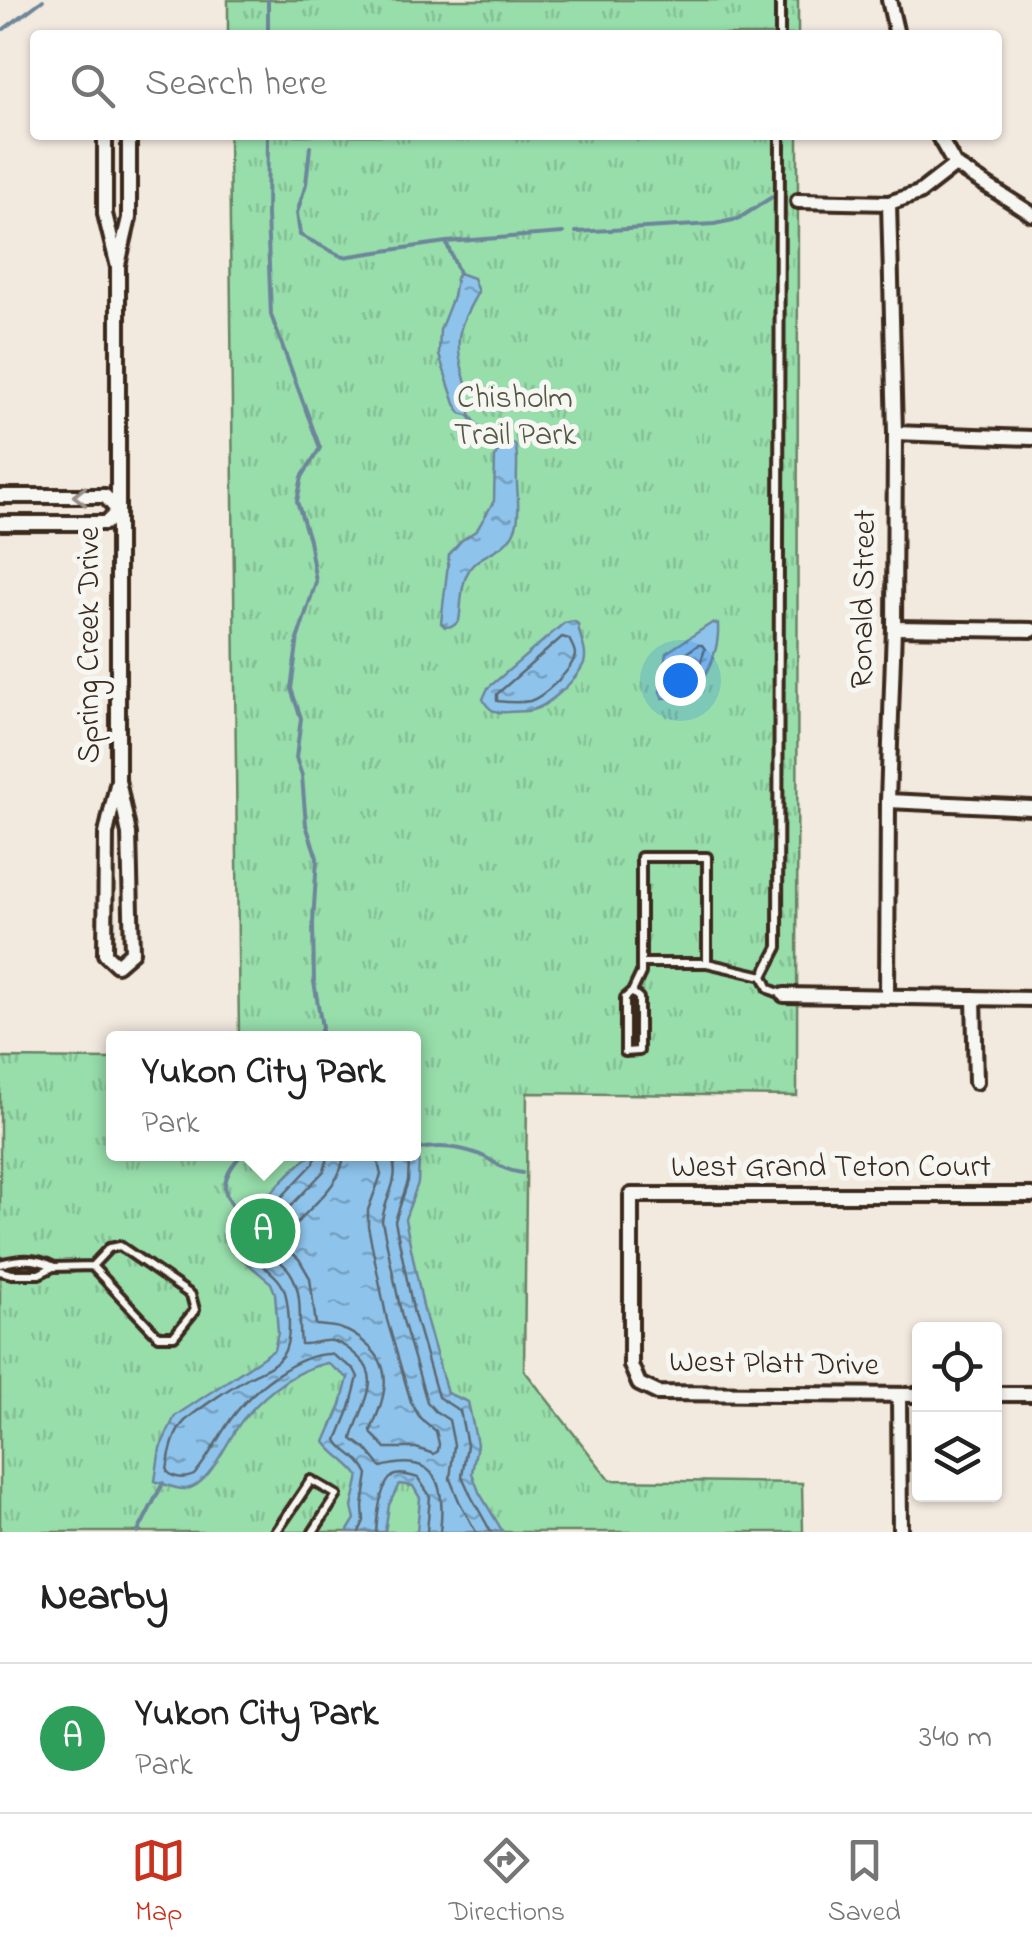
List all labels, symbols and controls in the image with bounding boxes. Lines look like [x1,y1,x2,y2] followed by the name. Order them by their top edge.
[30,30,1002,140] search box
[145,57,327,113] text: Search here
[65,58,120,113] icon: search
[454,376,577,460] park label: Chisholm Trail Park
[72,485,88,507] one-way arrow
[840,509,890,689] street label: Ronald Street
[67,526,114,763] street label: Spring Creek Drive
[655,655,706,706] your location
[106,1031,421,1161] popup
[142,1045,385,1101] text: Yukon City Park
[142,1101,200,1148] text: Park
[671,1145,991,1192] street label: West Grand Teton Court
[230,1194,296,1268] pin: A
[912,1322,1002,1502] map controls
[912,1322,1002,1412] button: locate
[669,1340,880,1390] street label: West Platt Drive
[912,1412,1002,1502] button: layers
[40,1567,168,1628] text: Nearby
[135,1687,378,1743] text: Yukon City Park
[63,1715,82,1762] text: A
[919,1715,992,1762] text: 340 m
[135,1743,193,1790] text: Park
[131,1833,186,1934] tab: Map
[449,1833,565,1934] tab: Directions
[828,1833,901,1934] tab: Saved

